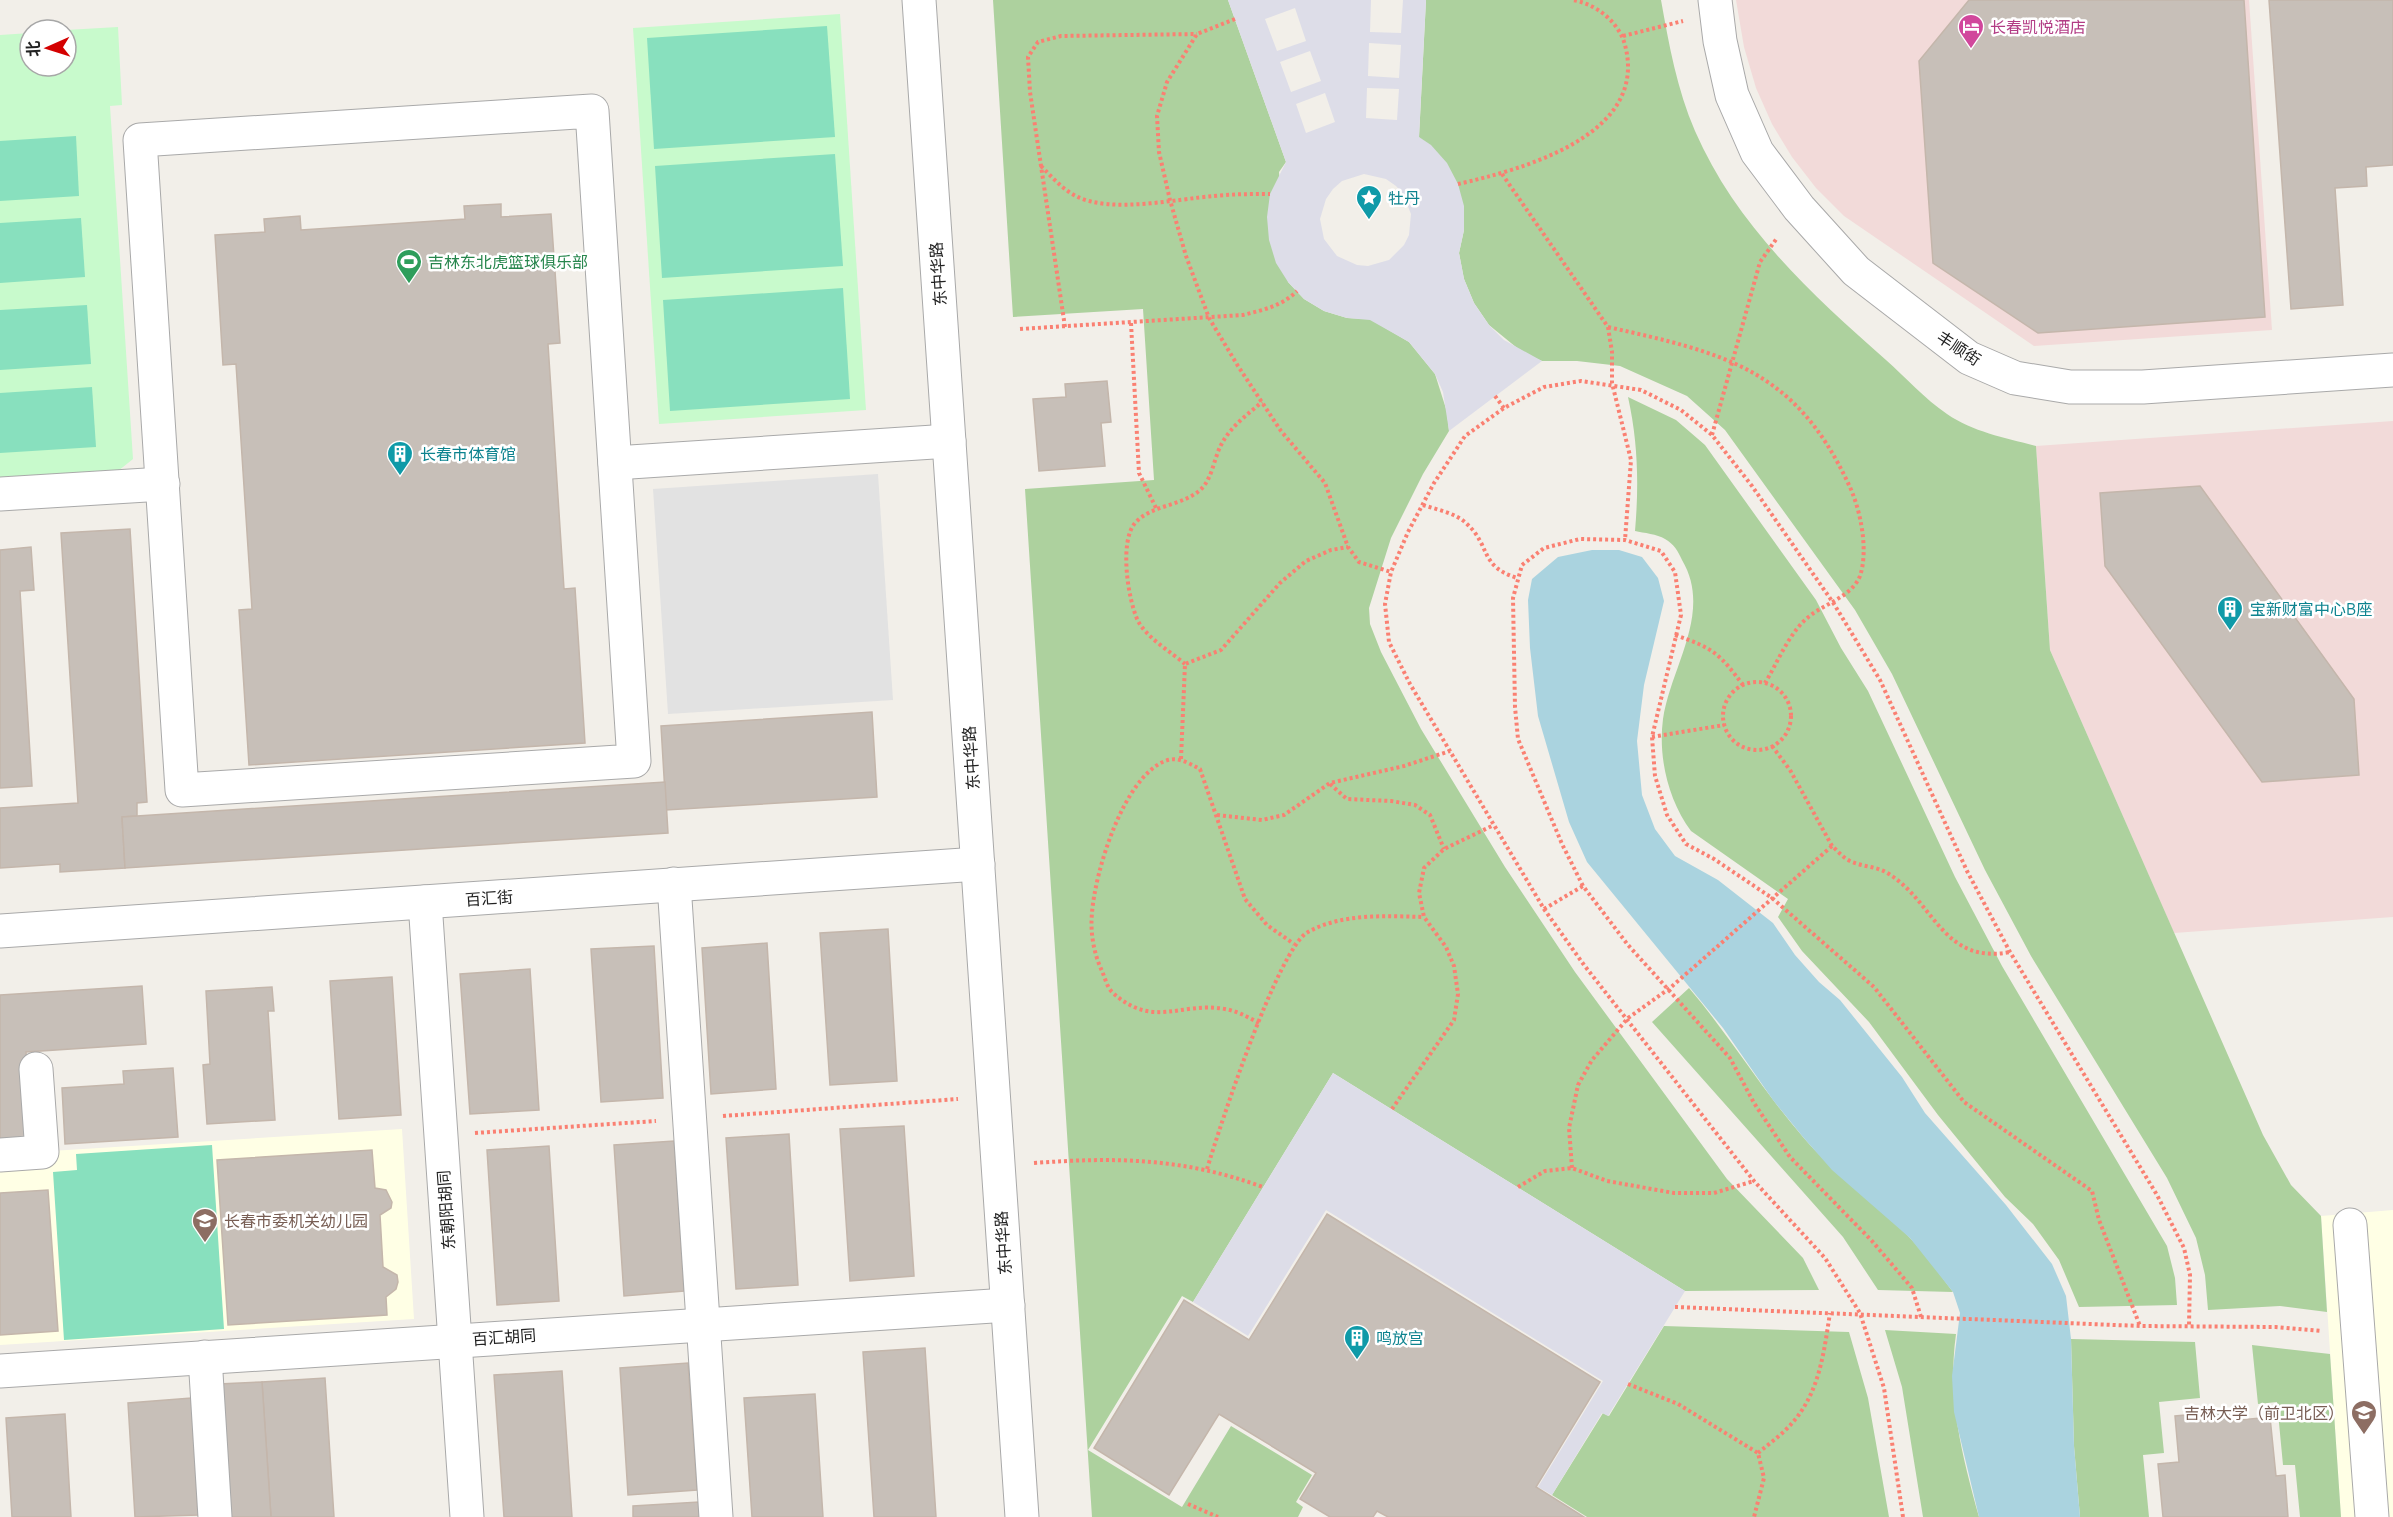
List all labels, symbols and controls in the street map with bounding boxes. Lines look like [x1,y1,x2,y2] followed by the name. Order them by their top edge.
[1956,12,1986,50] hotel icon: 长春凯悦酒店
[18,18,78,78] north arrow
[1990,18,2086,36] place label: 长春凯悦酒店
[24,40,42,57] text: 北
[1354,183,1384,221] place icon: 牡丹
[1388,189,1420,207] place label: 牡丹
[927,241,949,307] street label: 东中华路
[394,247,424,285] sports icon: 吉林东北虎篮球俱乐部
[428,253,588,271] place label: 吉林东北虎篮球俱乐部
[1934,327,1984,369] street label: 丰顺街
[385,439,415,477] building icon: 长春市体育馆
[420,445,516,463] place label: 长春市体育馆
[2215,594,2245,632] building icon: 宝新财富中心B座
[2250,600,2372,618] place label: 宝新财富中心B座
[960,725,982,791] street label: 东中华路
[464,887,514,909] street label: 百汇街
[434,1169,458,1251] street label: 东朝阳胡同
[190,1206,220,1244] school or university icon: 长春市委机关幼儿园
[992,1210,1014,1276] street label: 东中华路
[224,1212,368,1230] place label: 长春市委机关幼儿园
[1342,1323,1372,1361] building icon: 鸣放宫
[471,1326,537,1348] street label: 百汇胡同
[1376,1329,1424,1347] place label: 鸣放宫
[2349,1398,2379,1436] school or university icon: 吉林大学（前卫北区）
[2184,1404,2344,1422] place label: 吉林大学（前卫北区）

